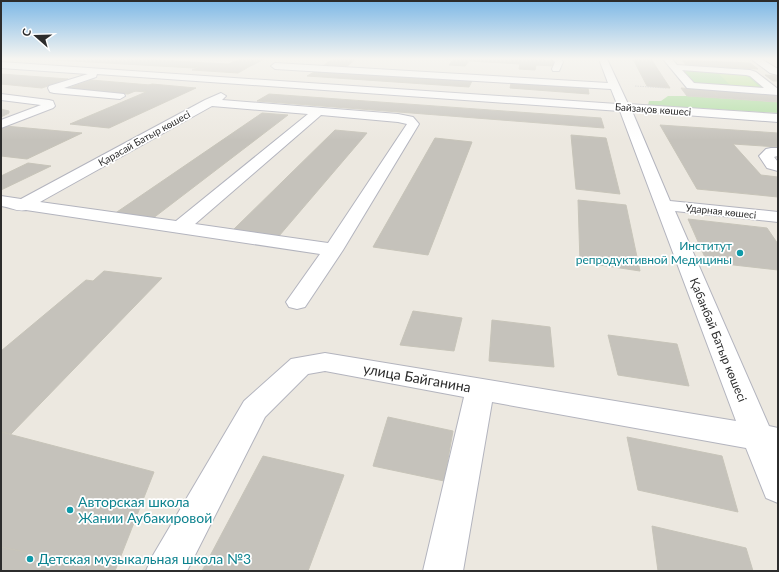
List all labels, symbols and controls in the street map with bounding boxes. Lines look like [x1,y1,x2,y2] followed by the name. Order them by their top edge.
[16,16,56,56] north arrow
[19,26,34,38] text: С
[614,100,692,118] street label: Байзақов көшесі
[96,108,192,168] street label: Қарасай Батыр көшесі
[685,201,757,221] street label: Ударная көшесі
[576,238,732,267] place label: Институт репродуктивной Медицины
[735,248,745,258] marker: Институт репродуктивной Медицины
[687,276,750,404] street label: Қабанбай Батыр көшесі
[362,360,472,395] street label: улица Байганина
[78,493,212,526] place label: Авторская школа Жании Аубакировой
[65,505,75,515] marker: Авторская школа Жании Аубакировой
[38,550,251,567] place label: Детская музыкальная школа №3
[25,554,35,564] marker: Детская музыкальная школа №3

